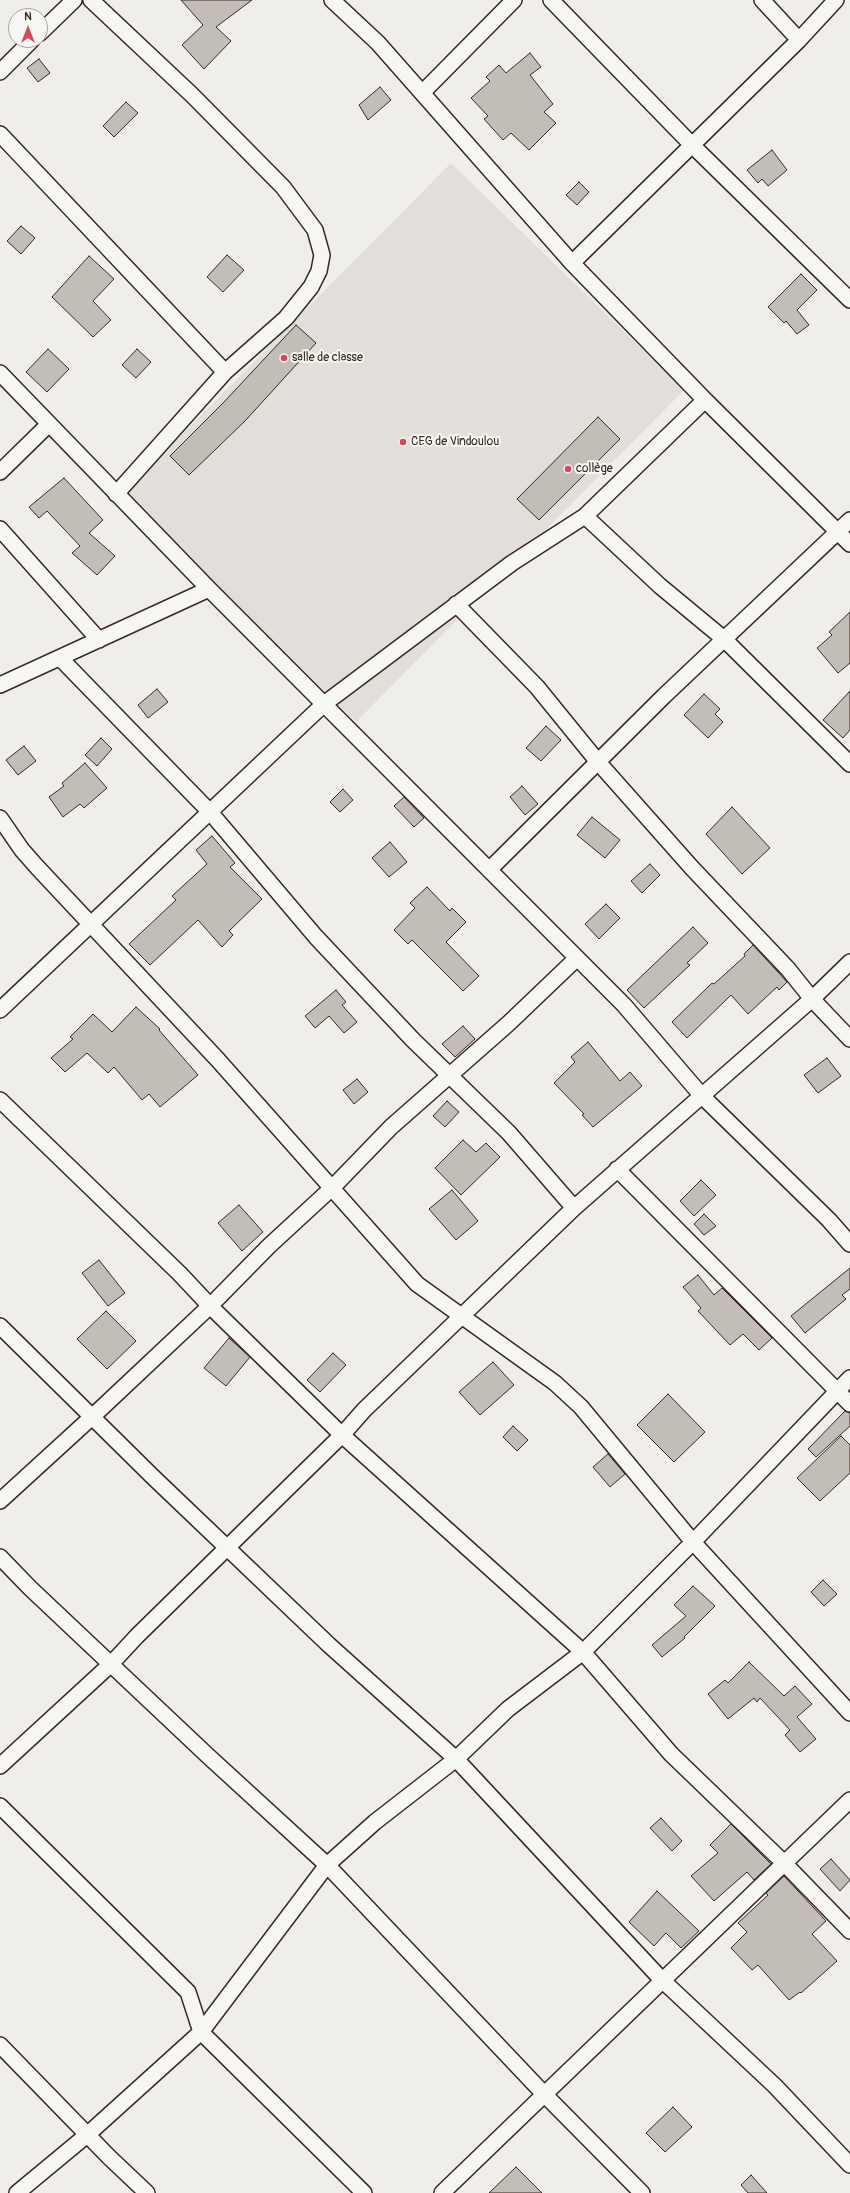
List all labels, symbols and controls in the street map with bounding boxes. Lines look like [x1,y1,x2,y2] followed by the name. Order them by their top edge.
[8,8,48,48] north arrow
[24,10,32,23] text: N
[292,351,363,365] place label: salle de classe
[279,353,289,363] marker: salle de classe
[411,435,499,449] place label: CEG de Vindoulou
[398,437,408,447] marker: CEG de Vindoulou
[576,462,613,476] place label: collège
[563,464,573,474] marker: collège

